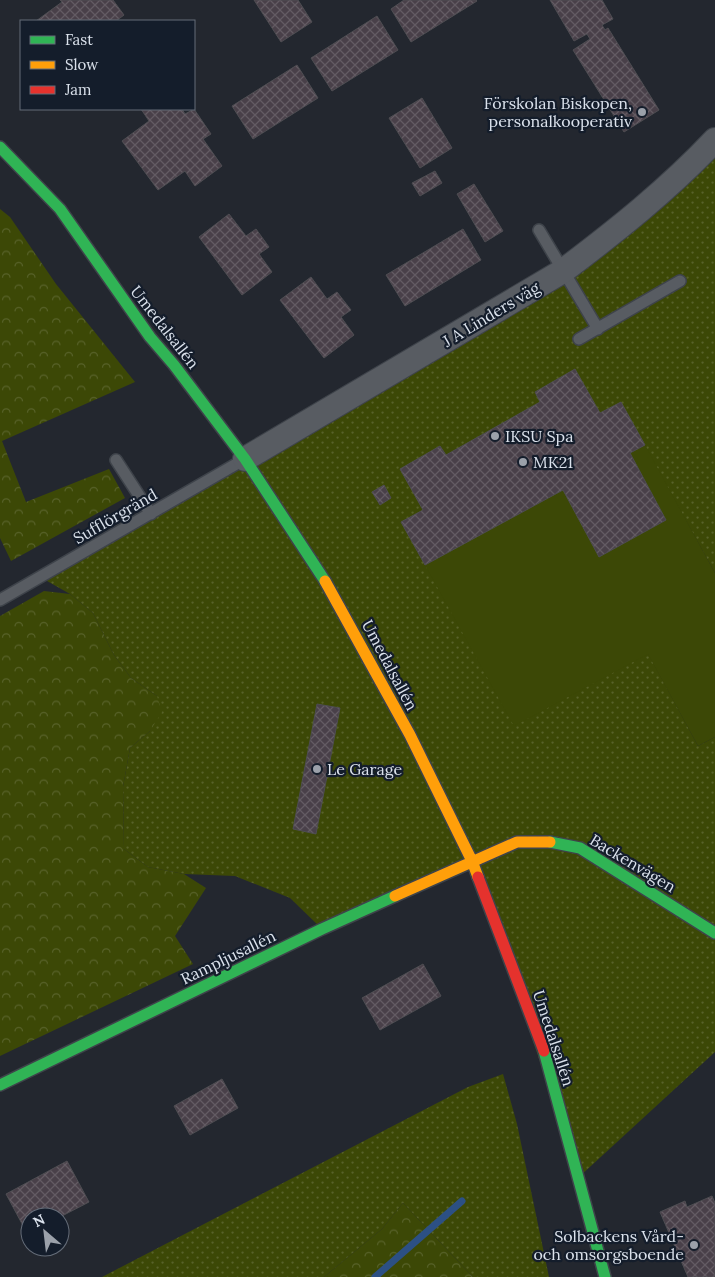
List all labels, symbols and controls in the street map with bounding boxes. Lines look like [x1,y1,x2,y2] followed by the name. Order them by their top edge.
[20,20,195,110] legend
[65,30,93,49] text: Fast
[65,55,98,74] text: Slow
[64,80,92,99] text: Jam
[484,93,633,131] place label: Förskolan Biskopen, personalkooperativ
[636,106,648,118] marker: Förskolan Biskopen, personalkooperativ
[438,277,544,351] street label: J A Linders väg
[126,281,204,373] street label: Umedalsallén
[505,426,573,446] place label: IKSU Spa
[489,430,501,442] marker: IKSU Spa
[533,452,573,472] place label: MK21
[517,456,529,468] marker: MK21
[69,484,161,548] street label: Sufflörgränd
[358,616,422,714] street label: Umedalsallén
[327,759,402,779] place label: Le Garage
[311,763,323,775] marker: Le Garage
[586,830,680,897] street label: Backenvägen
[177,925,279,989] street label: Rampljusallén
[529,987,579,1089] street label: Umedalsallén
[20,1207,70,1257] north arrow
[30,1210,48,1231] text: N
[534,1226,684,1264] place label: Solbackens Vård- och omsorgsboende
[688,1239,700,1251] marker: Solbackens Vård- och omsorgsboende

